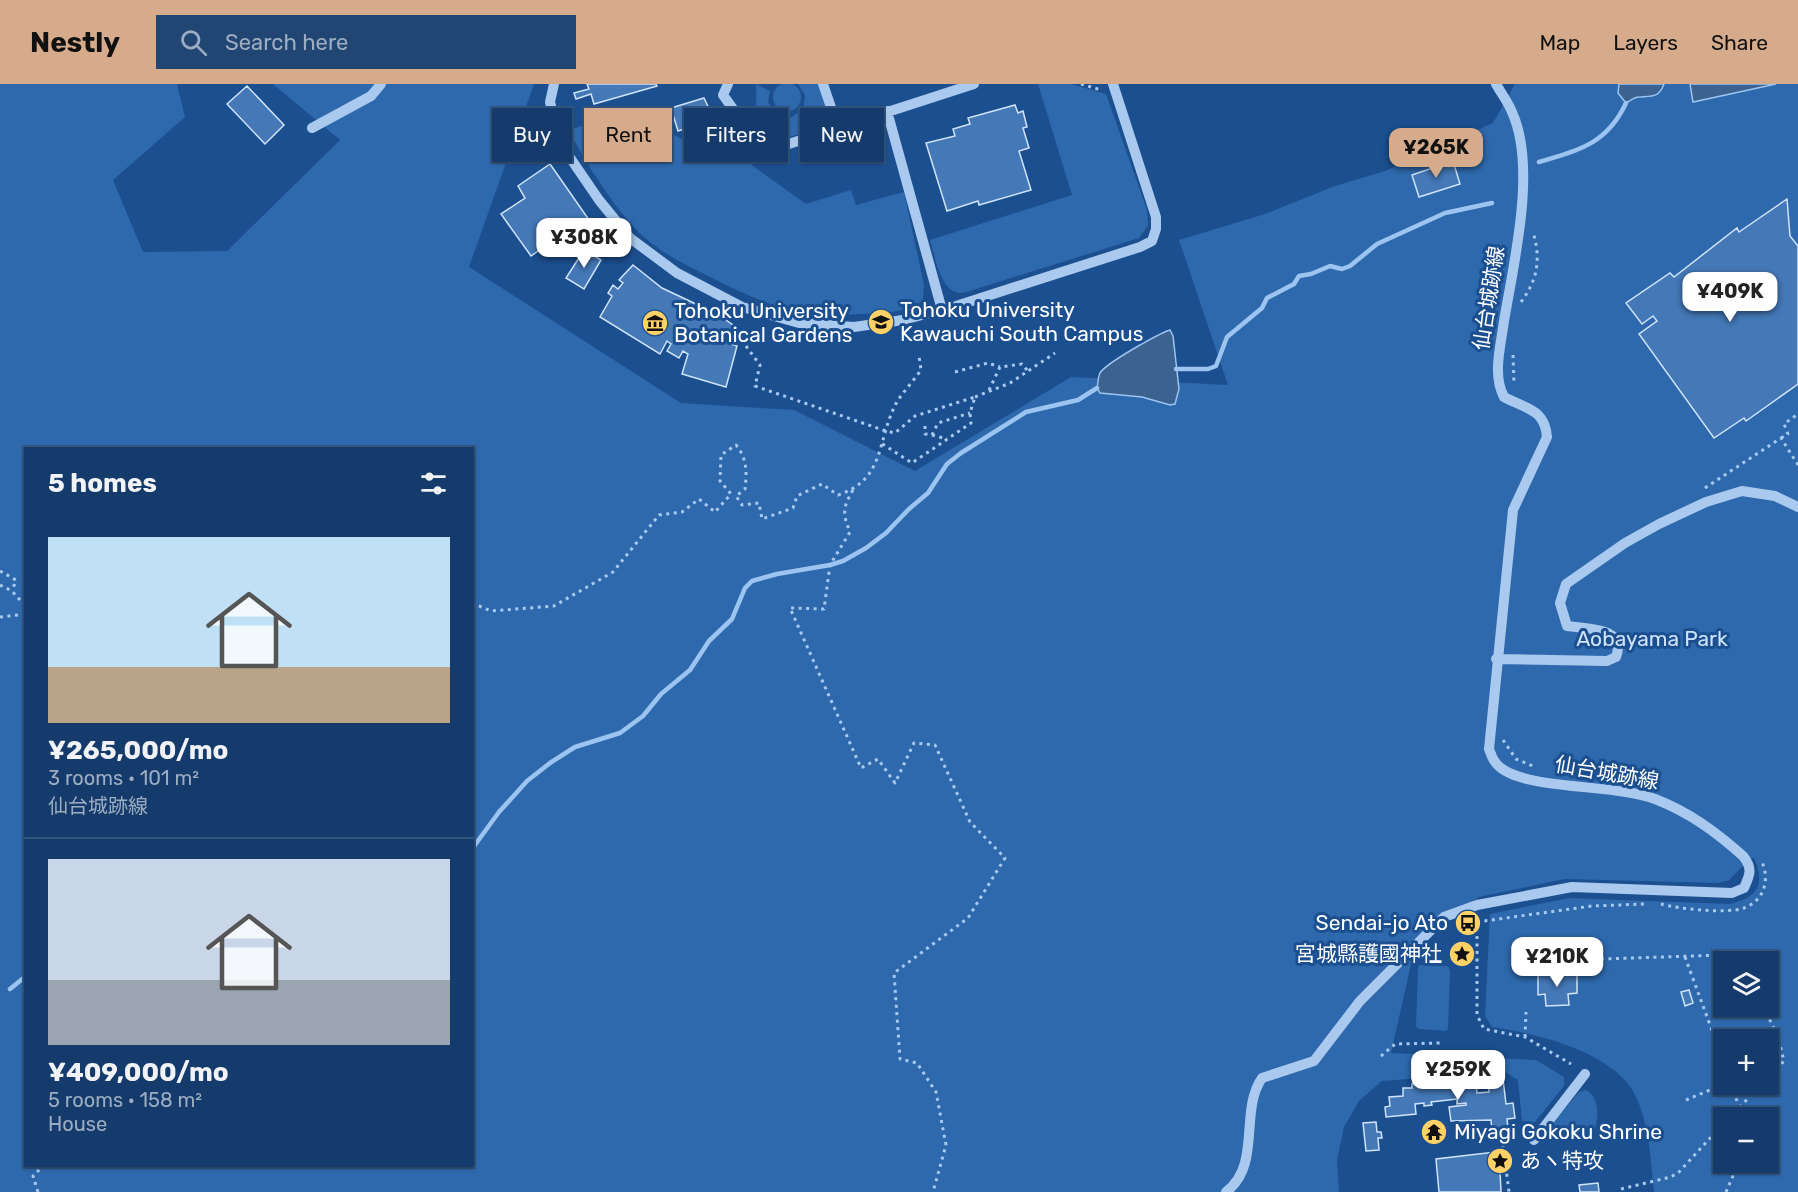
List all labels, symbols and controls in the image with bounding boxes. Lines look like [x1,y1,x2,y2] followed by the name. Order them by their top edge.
[156,15,576,69] search box
[30,26,120,59] text: Nestly
[177,26,210,59] icon: search
[225,29,348,56] text: Search here
[1539,30,1580,55] text: Map
[1613,30,1678,55] text: Layers
[1711,30,1768,55] text: Share
[492,108,572,162] chip: Buy
[584,108,672,162] chip: Rent
[684,108,788,162] chip: Filters
[800,108,884,162] chip: New
[1394,128,1478,179] pin: ¥265K
[1403,135,1469,159] text: ¥265K
[542,218,626,269] pin: ¥308K
[550,225,618,249] text: ¥308K
[1468,244,1509,352] street label: 仙台城跡線
[1688,272,1772,323] pin: ¥409K
[1696,279,1764,303] text: ¥409K
[900,297,1143,346] place label: Tohoku University Kawauchi South Campus
[674,298,852,347] place label: Tohoku University Botanical Gardens
[866,307,896,337] school or university icon: Tohoku University Kawauchi South Campus
[640,308,670,338] museum icon: Tohoku University Botanical Gardens
[417,467,450,500] icon: filters
[48,468,157,499] text: 5 homes
[195,576,303,684] icon: home
[1576,626,1728,651] park label: Aobayama Park
[48,735,228,766] text: ¥265,000/mo
[1553,751,1661,794] street label: 仙台城跡線
[48,766,199,790] text: 3 rooms · 101 m²
[48,794,148,818] text: 仙台城跡線
[195,898,303,1006] icon: home
[1453,908,1483,938] bus stop icon: Sendai-jo Ato
[1316,910,1448,935] place label: Sendai-jo Ato
[1515,937,1599,988] pin: ¥210K
[1447,939,1477,969] place icon: 宮城縣護國神社
[1295,941,1442,966] place label: 宮城縣護國神社
[1525,944,1589,968] text: ¥210K
[1713,951,1779,1173] map controls
[1713,951,1779,1017] button: layers
[1713,1029,1779,1095] button: +
[1416,1050,1500,1101] pin: ¥259K
[48,1057,229,1088] text: ¥409,000/mo
[1425,1057,1491,1081] text: ¥259K
[48,1088,202,1112] text: 5 rooms · 158 m²
[1713,1107,1779,1173] button: −
[48,1112,107,1136] text: House
[1419,1117,1449,1147] temple icon: Miyagi Gokoku Shrine
[1454,1119,1662,1144] place label: Miyagi Gokoku Shrine
[1485,1146,1515,1176] place icon: あヽ特攻
[1520,1148,1604,1173] place label: あヽ特攻

